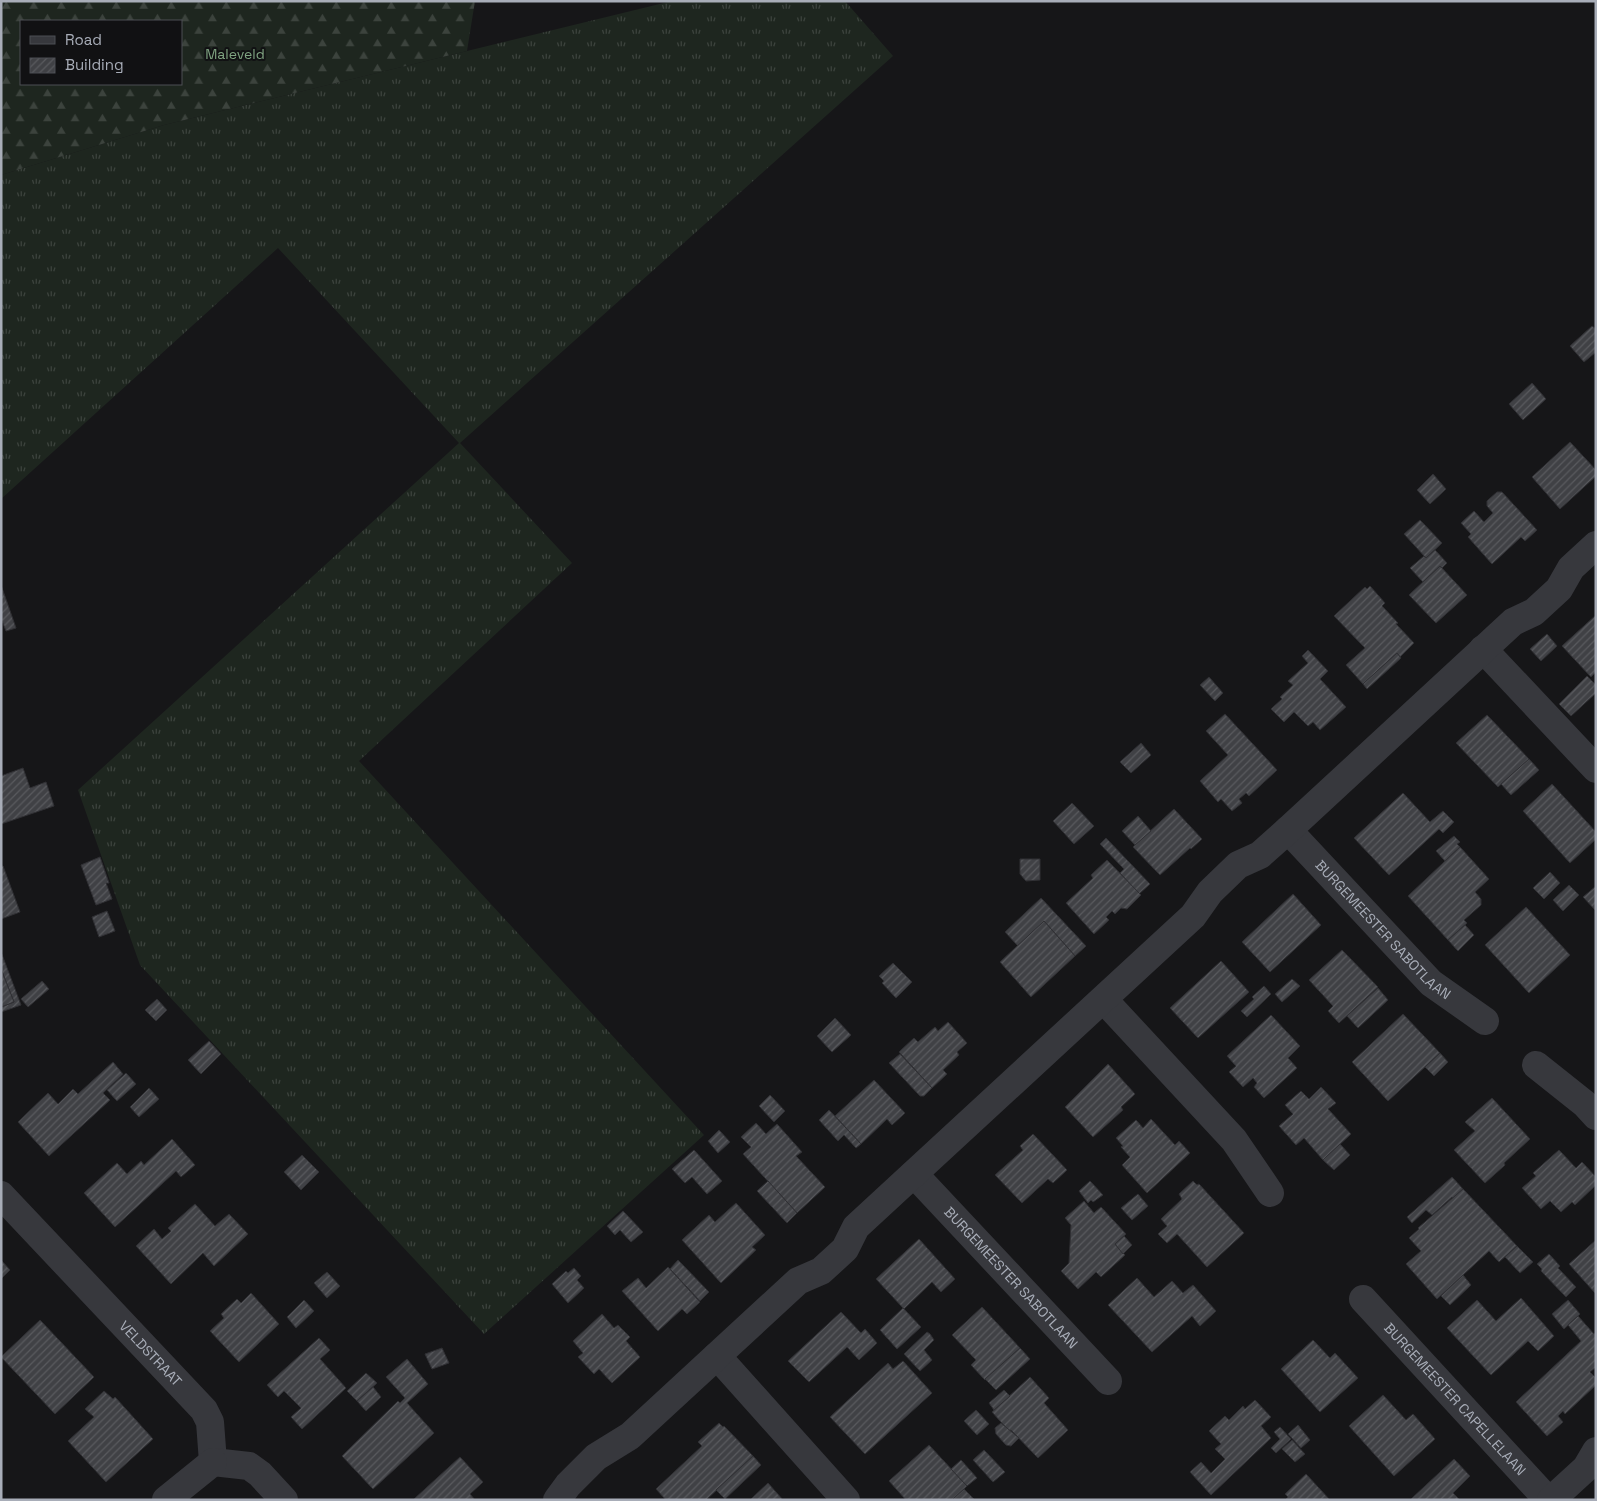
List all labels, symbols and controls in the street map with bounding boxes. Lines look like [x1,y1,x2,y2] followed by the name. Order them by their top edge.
[20,20,182,85] legend
[65,30,102,49] text: Road
[205,45,265,63] park label: Maleveld
[65,55,124,74] text: Building
[1312,856,1454,1003] street label: BURGEMEESTER SABOTLAAN
[940,1203,1082,1352] street label: BURGEMEESTER SABOTLAAN
[115,1317,186,1390] street label: VELDSTRAAT
[1380,1319,1530,1479] street label: BURGEMEESTER CAPELLELAAN

